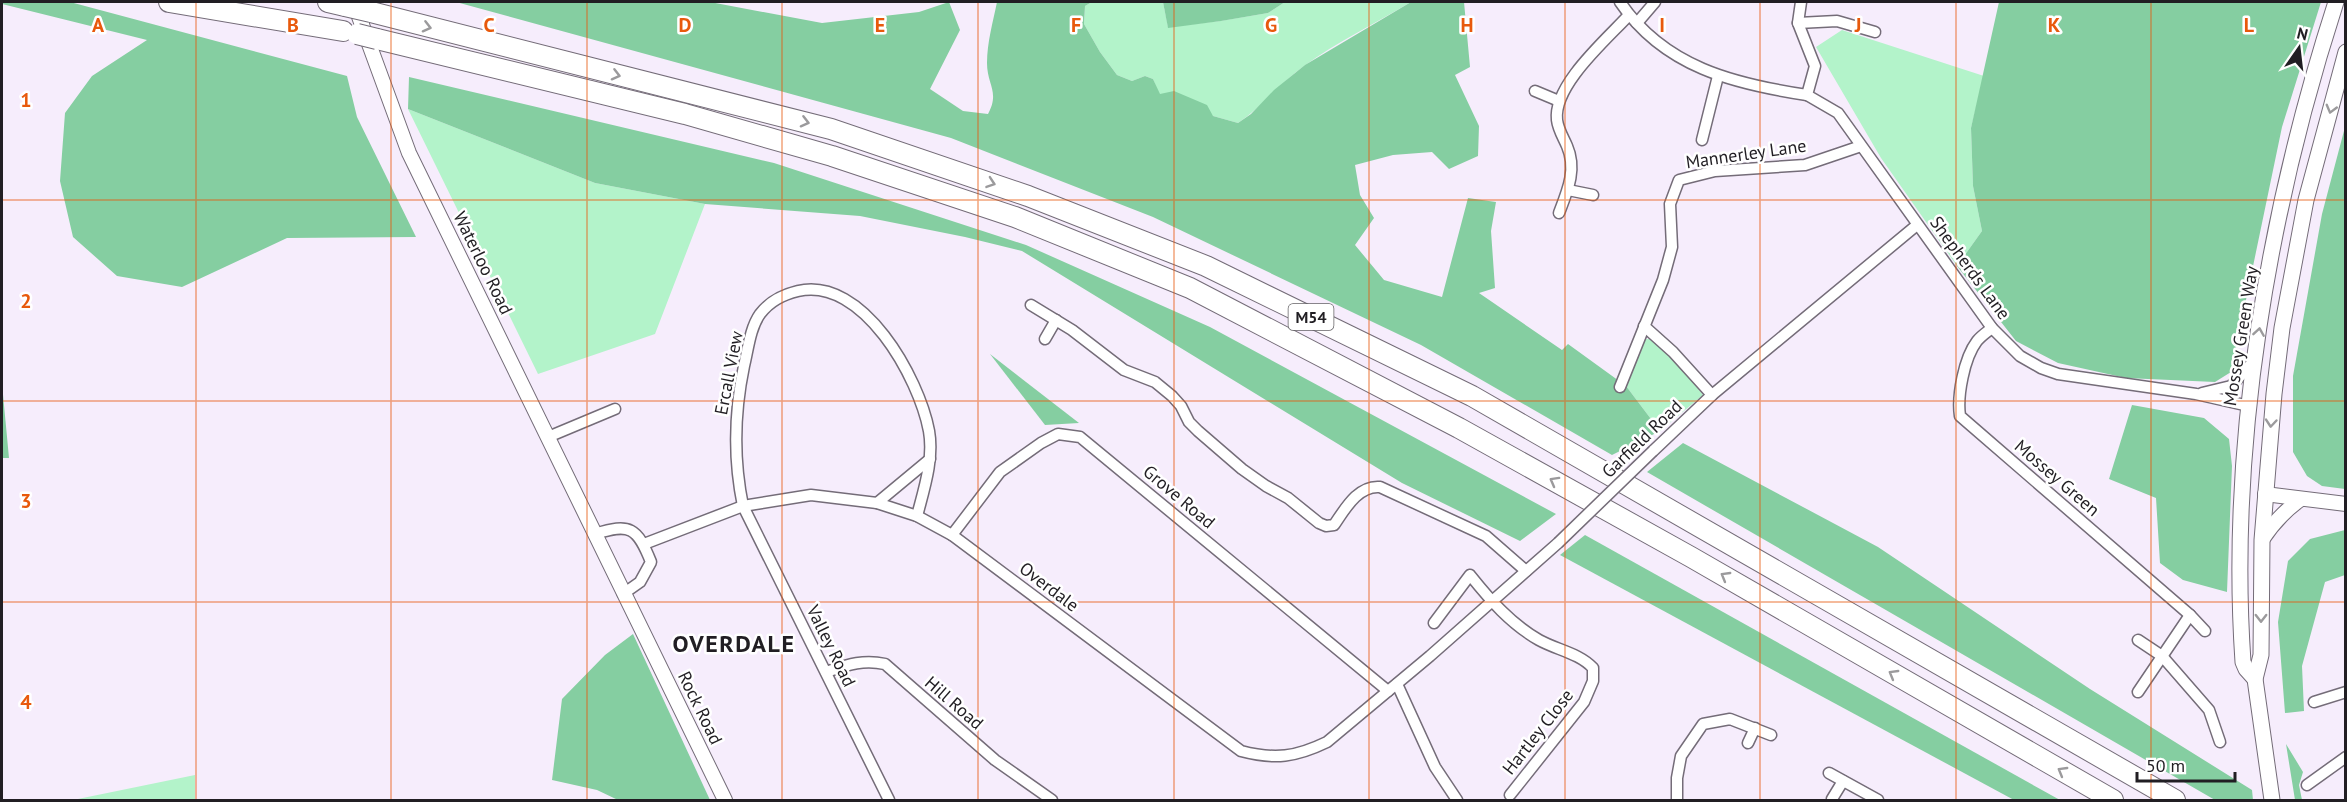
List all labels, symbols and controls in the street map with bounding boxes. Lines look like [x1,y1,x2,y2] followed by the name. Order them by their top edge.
[92,12,105,38] text: A
[287,12,299,38] text: B
[483,12,495,38] text: C
[679,12,692,38] text: D
[875,12,885,38] text: E
[1071,12,1081,38] text: F
[1265,12,1277,38] text: G
[1460,12,1474,38] text: H
[1659,12,1665,38] text: I
[1854,12,1861,38] text: J
[2048,12,2061,38] text: K
[2244,12,2255,38] text: L
[2269,18,2329,78] north arrow
[422,19,432,32] one-way arrow
[2295,22,2310,44] text: N
[611,67,621,80] one-way arrow
[20,87,32,113] text: 1
[2325,103,2338,113] one-way arrow
[800,115,810,128] one-way arrow
[1684,134,1808,173] street label: Mannerley Lane
[985,176,996,188] one-way arrow
[449,208,518,318] street label: Waterloo Road
[1925,211,2016,324] street label: Shepherds Lane
[2218,264,2263,408] street label: Mossey Green Way
[20,288,32,314] text: 2
[1288,304,1334,330] road number: M54
[2253,327,2265,336] one-way arrow
[709,328,748,417] street label: Ercall View
[1597,395,1687,483] street label: Garfield Road
[2265,419,2278,428] one-way arrow
[2010,434,2105,521] street label: Mossey Green
[1139,460,1220,533] street label: Grove Road
[1550,477,1561,488] one-way arrow
[20,488,32,514] text: 3
[1015,557,1084,616] street label: Overdale
[1720,572,1731,584] one-way arrow
[801,600,861,690] street label: Valley Road
[2255,614,2267,623] one-way arrow
[673,628,795,659] district label: OVERDALE
[673,667,728,748] street label: Rock Road
[1889,670,1900,681] one-way arrow
[920,671,988,734] street label: Hill Road
[1497,684,1578,779] street label: Hartley Close
[20,689,32,715] text: 4
[2137,745,2234,783] scale bar
[2146,754,2185,777] text: 50 m
[2058,767,2069,779] one-way arrow

